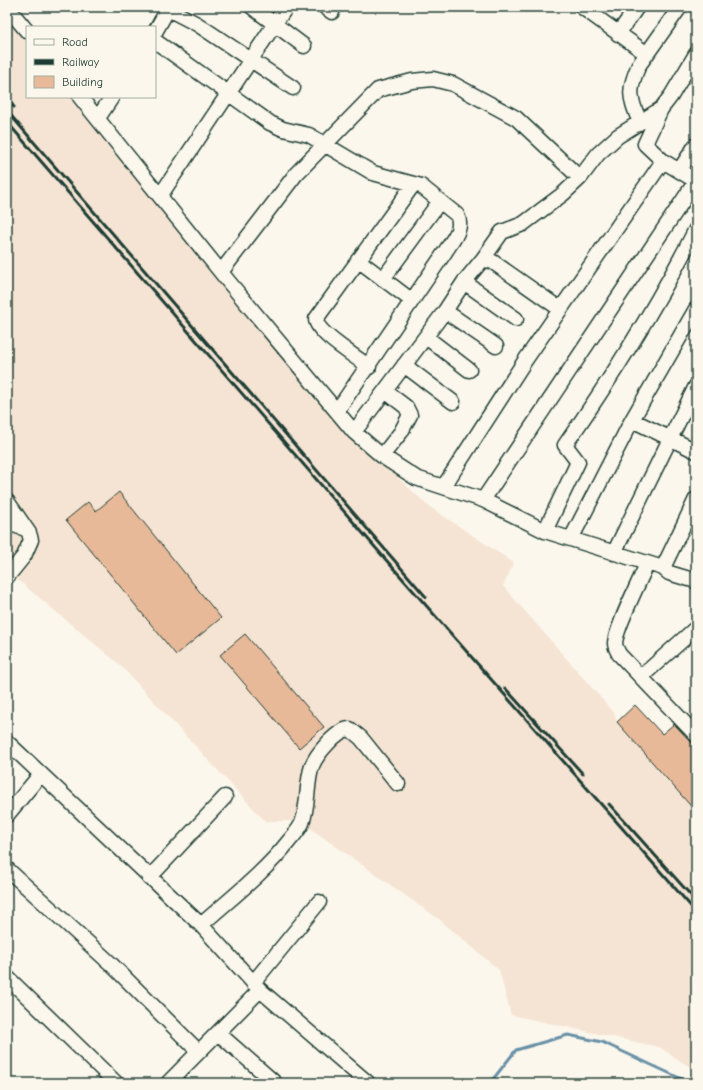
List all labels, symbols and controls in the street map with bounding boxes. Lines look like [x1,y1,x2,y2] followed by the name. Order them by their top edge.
[26,26,156,98] legend
[62,35,88,49] text: Road
[62,55,100,69] text: Railway
[62,75,103,89] text: Building

